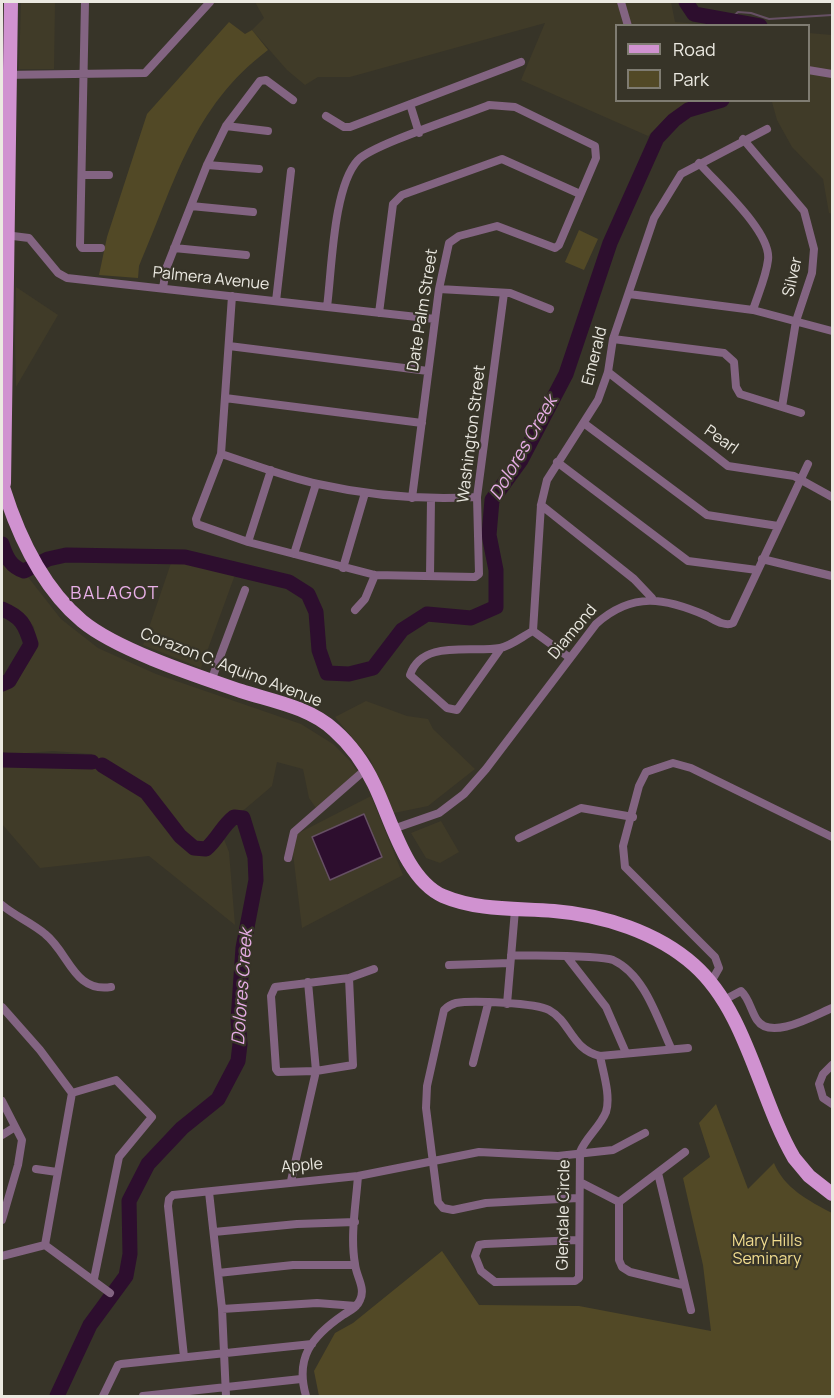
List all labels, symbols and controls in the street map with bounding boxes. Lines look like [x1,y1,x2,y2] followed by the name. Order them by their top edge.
[615,24,810,102] legend
[673,37,716,61] text: Road
[673,67,709,91] text: Park
[404,247,442,373] street label: Date Palm Street
[779,255,807,299] street label: Silver
[152,263,270,295] street label: Palmera Avenue
[578,325,612,387] street label: Emerald
[454,364,490,504] street label: Washington Street
[485,392,563,504] water label: Dolores Creek
[700,421,742,459] street label: Pearl
[70,583,160,605] district label: BALAGOT
[545,601,601,663] street label: Diamond
[138,624,324,712] street label: Corazon C. Aquino Avenue
[228,928,258,1046] water label: Dolores Creek
[280,1155,324,1177] street label: Apple
[553,1159,575,1271] street label: Glendale Circle
[732,1232,802,1270] park label: Mary Hills Seminary

